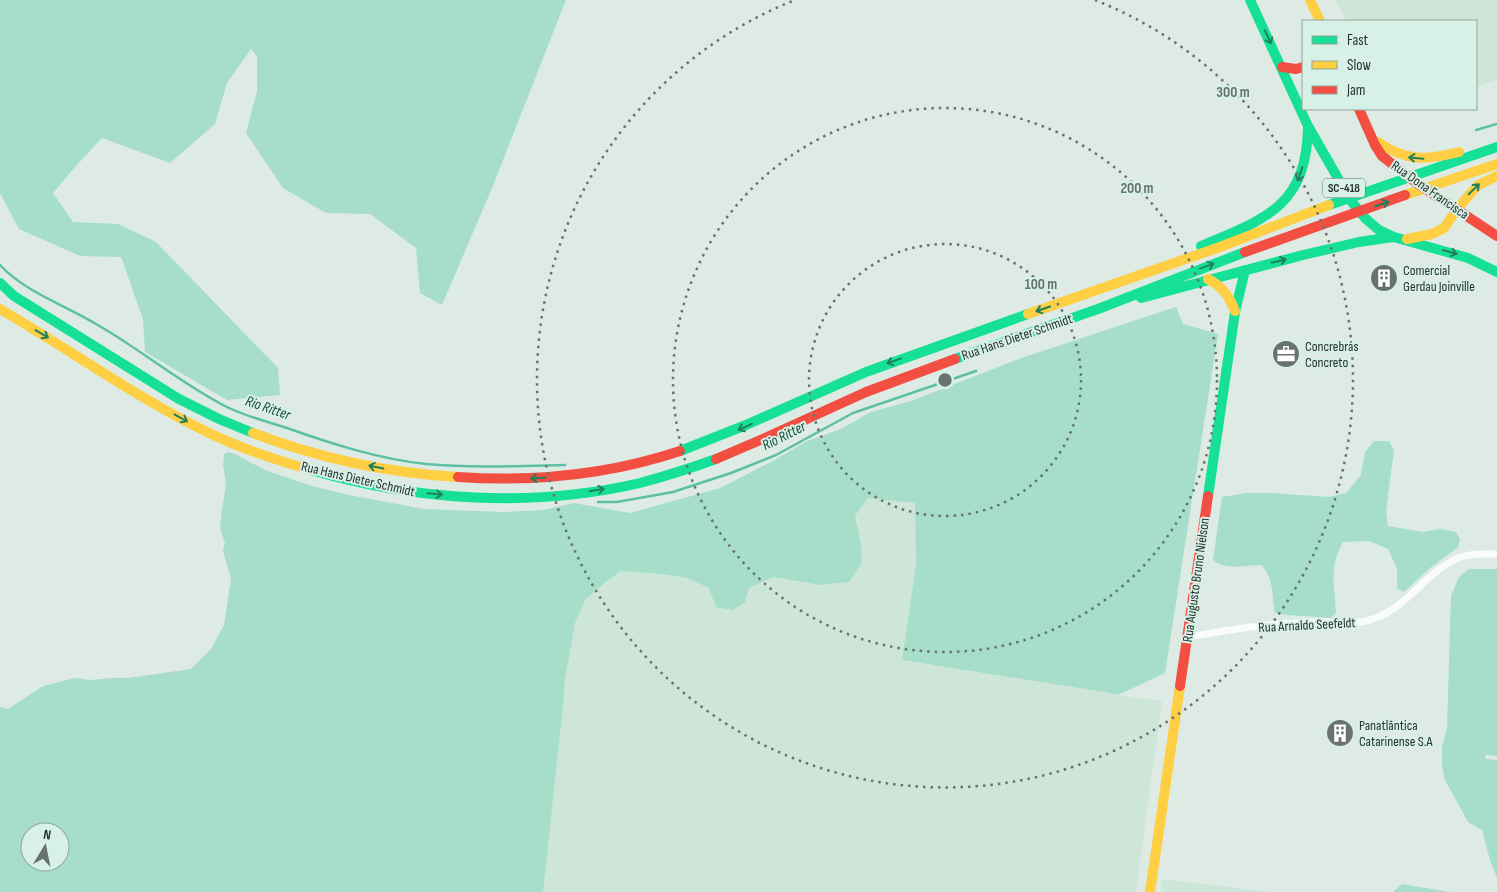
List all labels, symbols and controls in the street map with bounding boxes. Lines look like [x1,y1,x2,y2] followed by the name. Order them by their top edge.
[1302,20,1477,110] legend
[1263,29,1273,44] one-way arrow
[1347,31,1369,50] text: Fast
[1347,56,1371,75] text: Slow
[1346,81,1365,100] text: Jam
[1216,83,1250,102] text: 300 m
[1408,153,1424,163] one-way arrow
[1388,157,1472,223] street label: Rua Dona Francisca
[1295,165,1304,181] one-way arrow
[1323,178,1365,198] road number: SC-418
[1120,179,1154,198] text: 200 m
[1468,183,1481,195] one-way arrow
[1373,199,1389,208] one-way arrow
[1442,248,1458,258] one-way arrow
[1271,256,1287,265] one-way arrow
[1199,261,1215,270] one-way arrow
[1403,262,1475,295] place label: Comercial Gerdau Joinville
[1369,263,1399,293] building icon: Comercial Gerdau Joinville
[1025,275,1057,294] text: 100 m
[1036,305,1052,314] one-way arrow
[959,310,1075,364] street label: Rua Hans Dieter Schmidt
[34,329,48,339] one-way arrow
[1305,338,1358,371] place label: Concrebrás Concreto
[1271,339,1301,369] office icon: Concrebrás Concreto
[887,357,902,366] one-way arrow
[936,371,954,389] centre of rings
[243,391,294,425] water label: Rio Ritter
[173,413,188,423] one-way arrow
[759,417,810,455] water label: Rio Ritter
[738,422,753,432] one-way arrow
[300,458,416,500] street label: Rua Hans Dieter Schmidt
[369,462,385,472] one-way arrow
[530,473,546,482] one-way arrow
[589,485,605,495] one-way arrow
[427,490,443,499] one-way arrow
[1179,517,1213,643] street label: Rua Augusto Bruno Nielson
[1258,614,1356,636] street label: Rua Arnaldo Seefeldt
[1359,717,1433,750] place label: Panatlântica Catarinense S.A
[1325,718,1355,748] building icon: Panatlântica Catarinense S.A
[20,822,70,872] north arrow
[42,826,52,844] text: N

